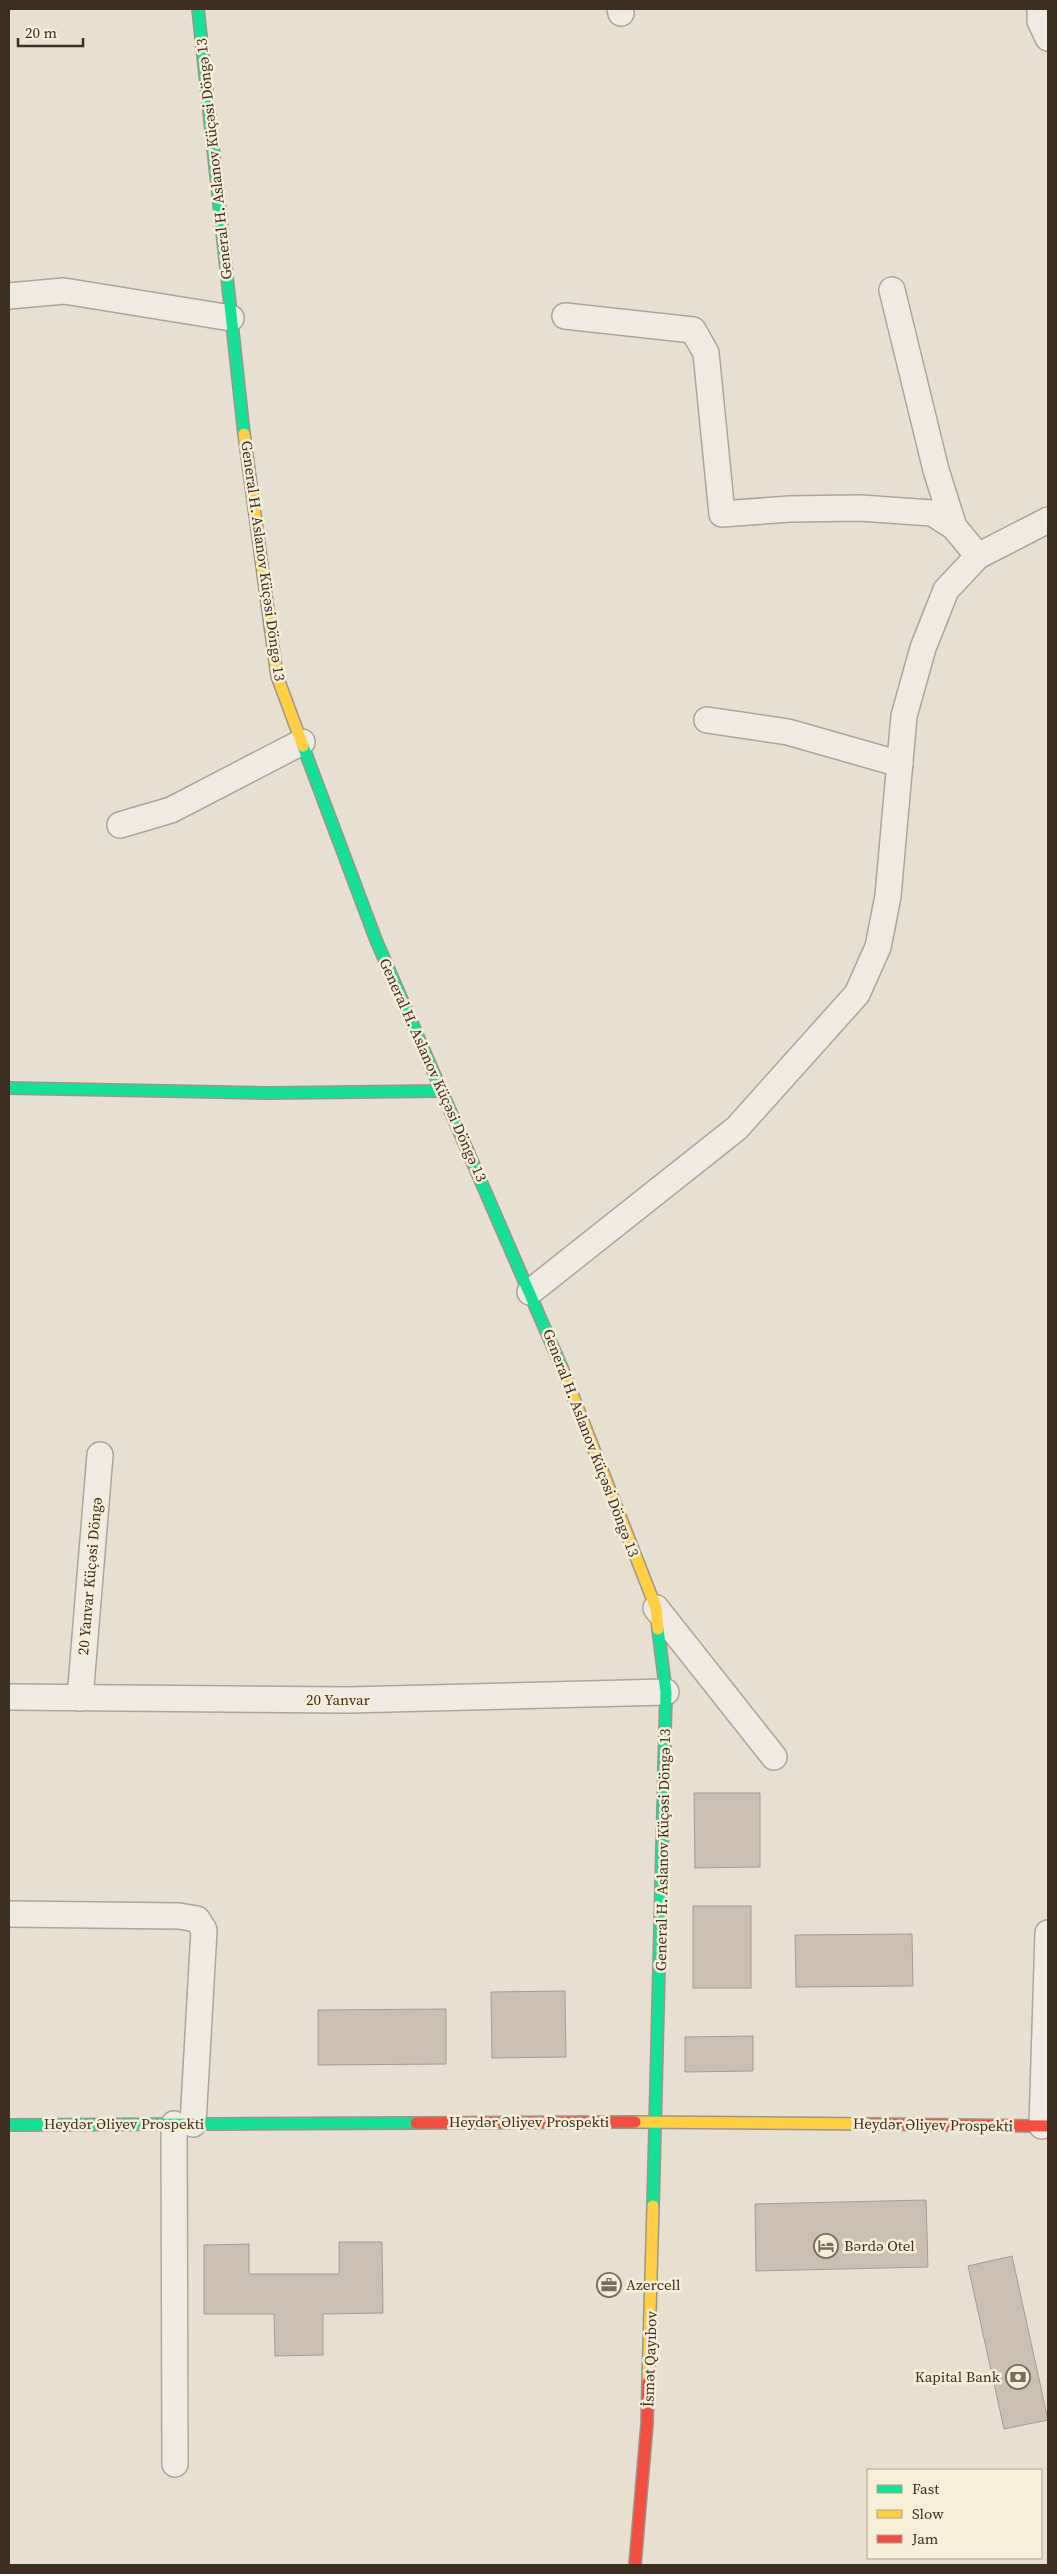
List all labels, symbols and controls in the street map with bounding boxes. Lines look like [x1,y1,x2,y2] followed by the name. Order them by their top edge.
[18,15,82,47] scale bar
[25,22,57,43] text: 20 m
[190,37,237,281] street label: General H. Aslanov Küçəsi Döngə 13
[236,439,291,682] street label: General H. Aslanov Küçəsi Döngə 13
[375,955,492,1185] street label: General H. Aslanov Küçəsi Döngə 13
[538,1326,645,1560] street label: General H. Aslanov Küçəsi Döngə 13
[72,1496,107,1656] street label: 20 Yanvar Küçəsi Döngə
[306,1689,371,1710] street label: 20 Yanvar
[650,1729,675,1971] street label: General H. Aslanov Küçəsi Döngə 13
[449,2111,609,2132] street label: Heydər Əliyev Prospekti
[44,2113,204,2134] street label: Heydər Əliyev Prospekti
[853,2113,1013,2136] street label: Heydər Əliyev Prospekti
[813,2233,839,2259] hotel icon: Bərdə Otel
[844,2235,915,2256] place label: Bərdə Otel
[596,2272,622,2298] office icon: Azercell
[626,2274,681,2295] place label: Azercell
[637,2310,662,2407] street label: İsmət Qayıbov
[1005,2364,1031,2390] bank icon: Kapital Bank
[915,2366,1001,2387] place label: Kapital Bank
[867,2469,1042,2559] legend
[912,2478,939,2499] text: Fast
[912,2503,944,2524] text: Slow
[911,2528,939,2549] text: Jam

